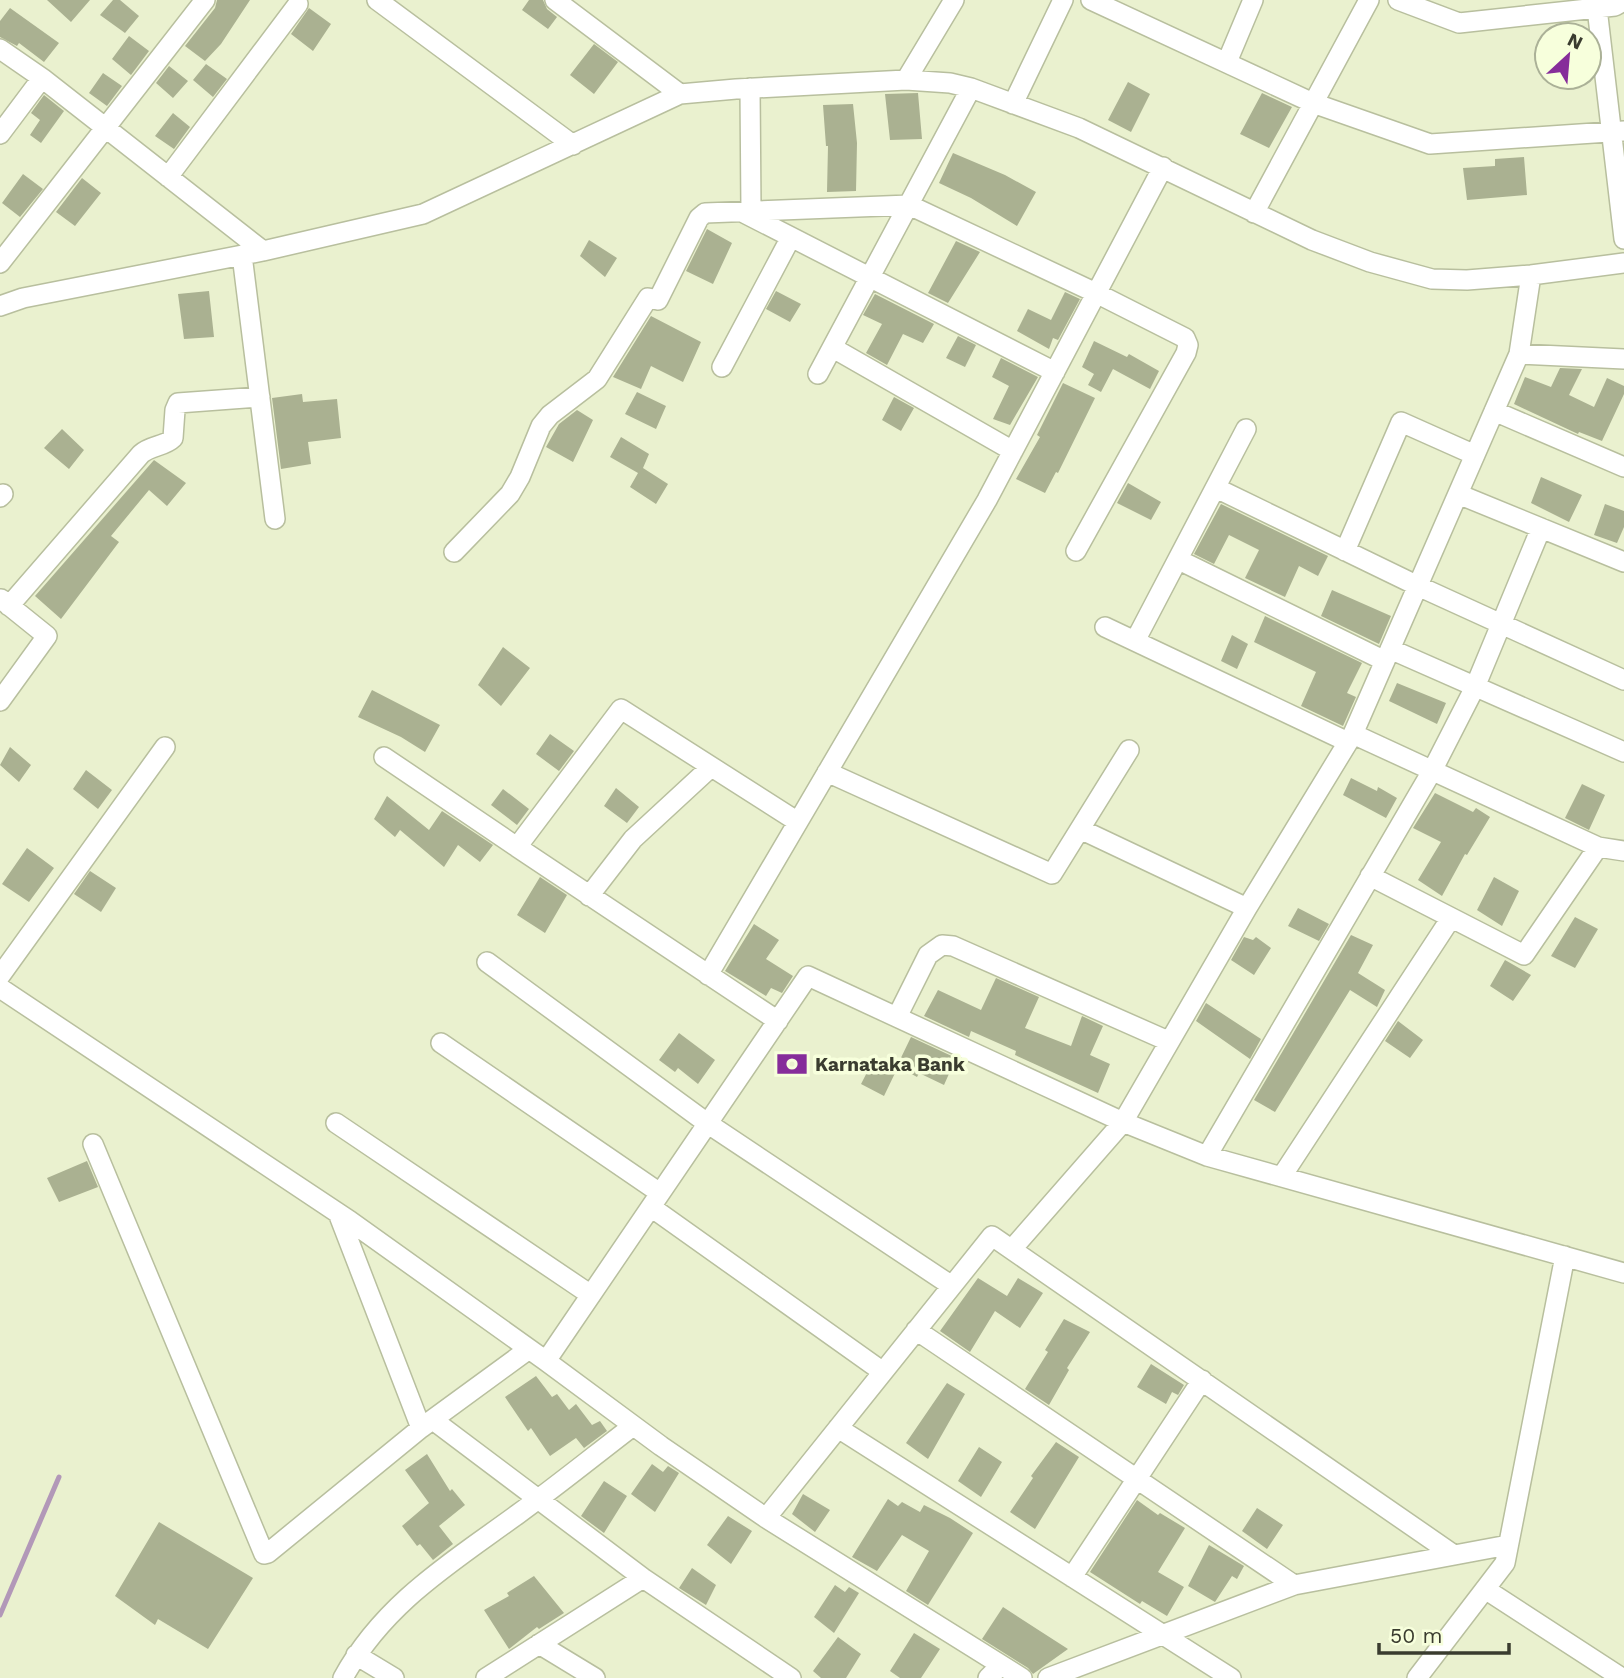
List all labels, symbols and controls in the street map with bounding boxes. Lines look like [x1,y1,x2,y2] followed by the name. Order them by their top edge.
[1533,21,1603,91] north arrow
[1564,28,1587,55] text: N
[775,1047,809,1081] bank icon: Karnataka Bank
[815,1053,965,1076] place label: Karnataka Bank
[1379,1612,1508,1656] scale bar
[1390,1623,1442,1648] text: 50 m

